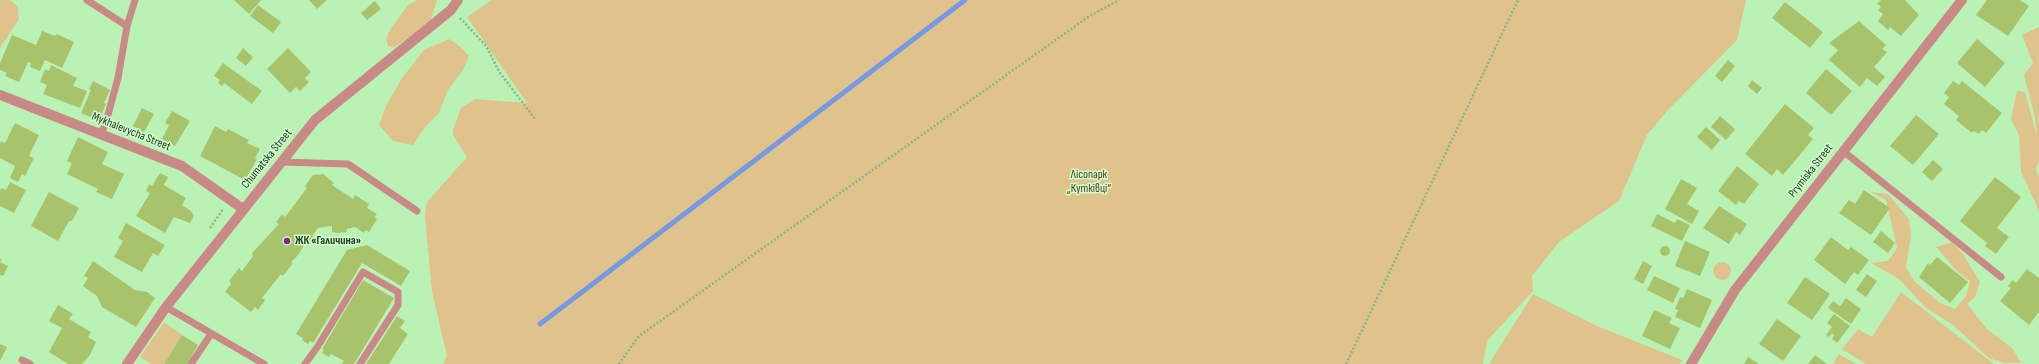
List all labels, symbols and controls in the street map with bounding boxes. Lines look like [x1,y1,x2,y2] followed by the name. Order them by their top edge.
[89,110,173,154] street label: Mykhalevycha Street
[239,126,295,192] street label: Chumatska Street
[1786,141,1836,201] street label: Prymiska Street
[1067,168,1111,196] park label: Лісопарк „Кутківці“
[295,234,361,248] place label: ЖК «Галичина»
[282,236,292,246] marker: ЖК «Галичина»

